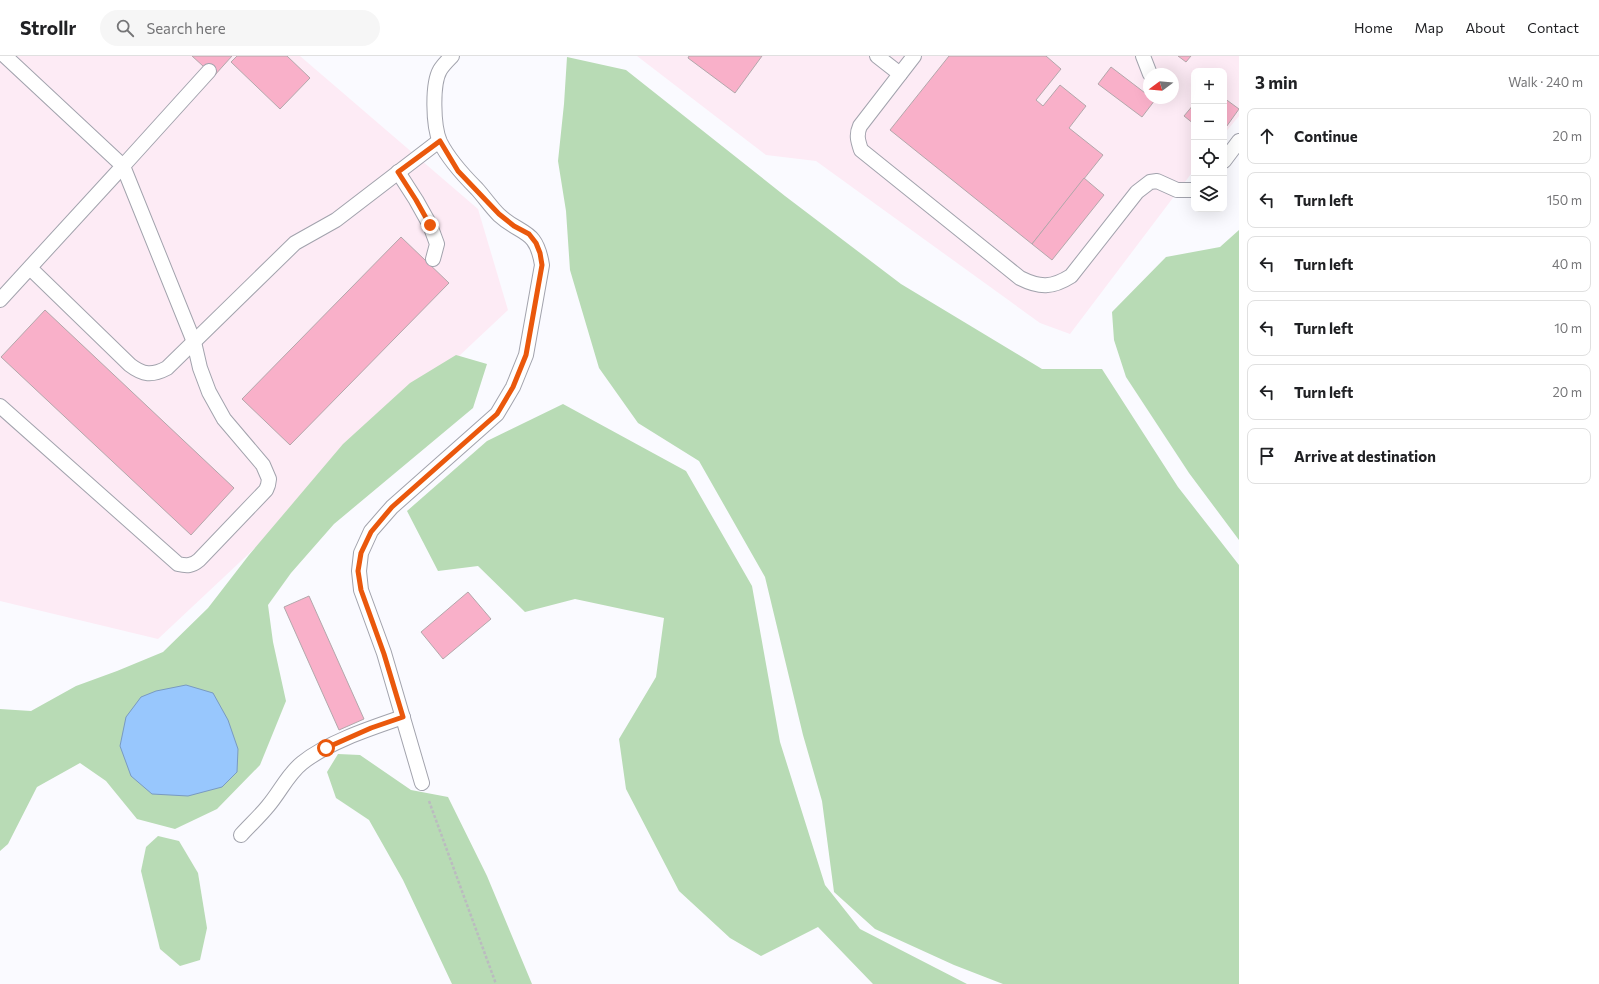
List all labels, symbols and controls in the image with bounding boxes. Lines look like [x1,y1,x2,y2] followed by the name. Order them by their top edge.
[100,10,380,46] search box
[20,16,76,39] text: Strollr
[114,17,136,39] icon: search
[146,19,226,37] text: Search here
[1354,19,1393,36] text: Home
[1415,19,1443,36] text: Map
[1465,19,1505,36] text: About
[1527,19,1579,36] text: Contact
[1143,68,1179,104] north arrow
[1191,68,1227,212] map controls
[1191,68,1227,104] button: +
[1255,72,1298,93] text: 3 min
[1508,74,1583,90] text: Walk · 240 m
[1191,104,1227,140] button: −
[1256,125,1278,147] icon: ahead
[1294,127,1358,145] text: Continue
[1553,128,1582,144] text: 20 m
[1191,140,1227,176] button: locate
[1191,176,1227,212] button: layers
[1256,189,1278,211] icon: left
[1294,191,1353,209] text: Turn left
[1547,192,1582,208] text: 150 m
[421,216,439,234] route end
[1256,253,1278,275] icon: left
[1294,255,1353,273] text: Turn left
[1552,256,1582,272] text: 40 m
[1256,317,1278,339] icon: left
[1294,319,1353,337] text: Turn left
[1554,320,1582,336] text: 10 m
[1256,381,1278,403] icon: left
[1294,383,1353,401] text: Turn left
[1553,384,1582,400] text: 20 m
[1256,445,1278,467] icon: arrive
[1294,447,1436,465] text: Arrive at destination
[317,739,335,757] route start

